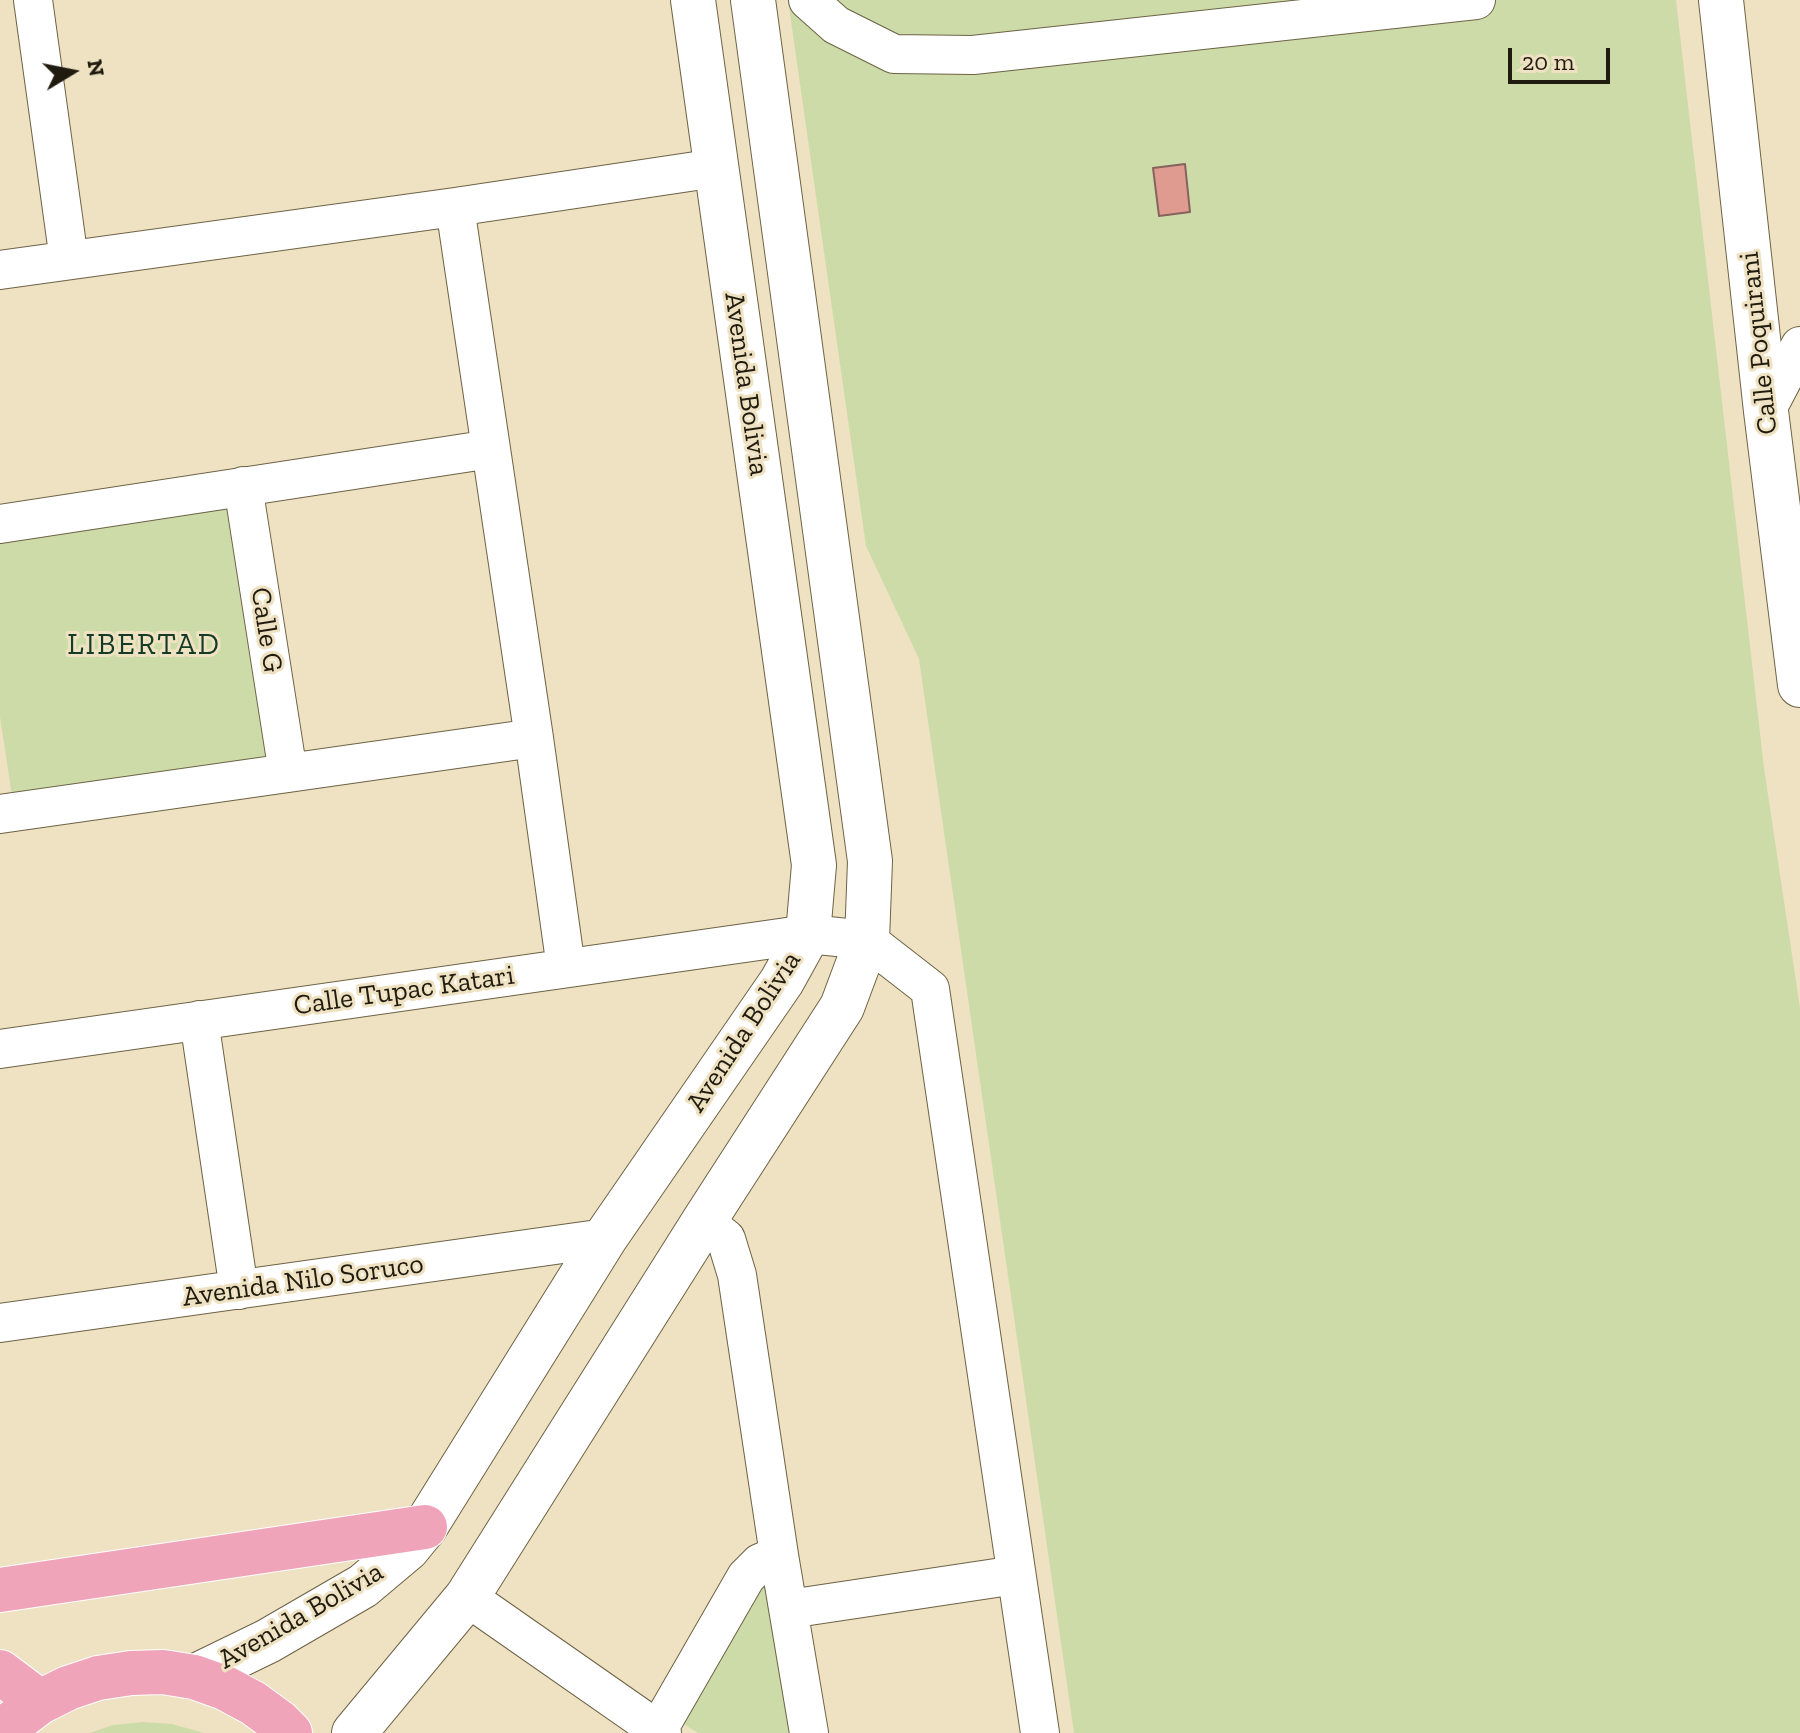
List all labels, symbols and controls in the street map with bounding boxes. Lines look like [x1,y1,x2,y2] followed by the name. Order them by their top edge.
[32,32,112,112] north arrow
[1512,32,1614,82] scale bar
[1522,47,1574,76] text: 20 m
[81,57,111,78] text: N
[1733,250,1785,436] street label: Calle Poquirani
[717,290,775,478] street label: Avenida Bolivia
[243,585,289,675] street label: Calle G
[67,627,221,663] district label: LIBERTAD
[680,945,808,1119] street label: Avenida Bolivia
[292,959,516,1023] street label: Calle Tupac Katari
[180,1247,426,1315] street label: Avenida Nilo Soruco
[213,1555,389,1677] street label: Avenida Bolivia

